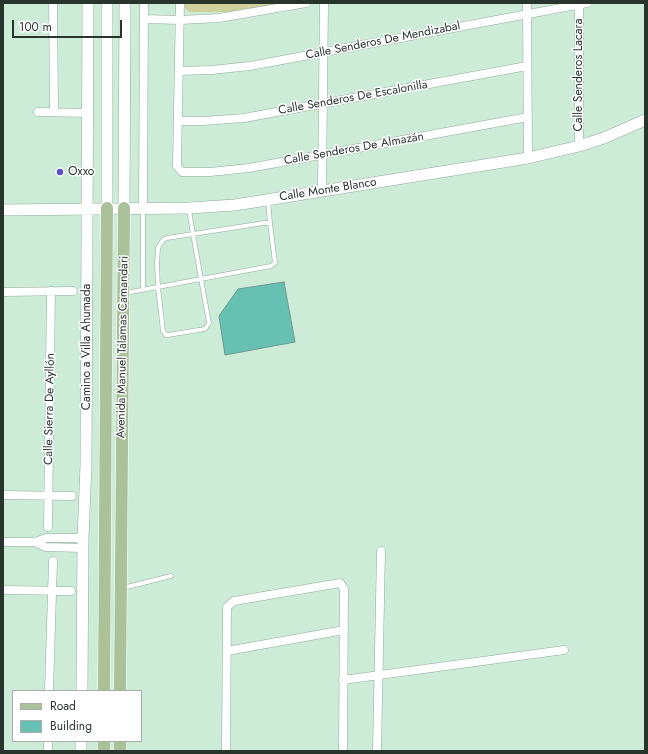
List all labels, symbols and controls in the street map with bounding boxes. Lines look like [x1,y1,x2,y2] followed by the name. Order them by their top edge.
[14,12,124,38] scale bar
[19,18,52,36] text: 100 m
[305,19,461,63] street label: Calle Senderos De Mendizabal
[572,19,586,131] street label: Calle Senderos Lacara
[277,78,429,118] street label: Calle Senderos De Escalonilla
[283,130,425,168] street label: Calle Senderos De Almazán
[68,165,94,179] place label: Oxxo
[55,167,65,177] marker: Oxxo
[278,175,378,205] street label: Calle Monte Blanco
[114,256,132,438] street label: Avenida Manuel Talamas Camandari
[80,284,94,410] street label: Camino a Villa Ahumada
[42,353,58,465] street label: Calle Sierra De Ayllón
[12,690,142,742] legend
[50,697,76,715] text: Road
[50,717,92,735] text: Building

